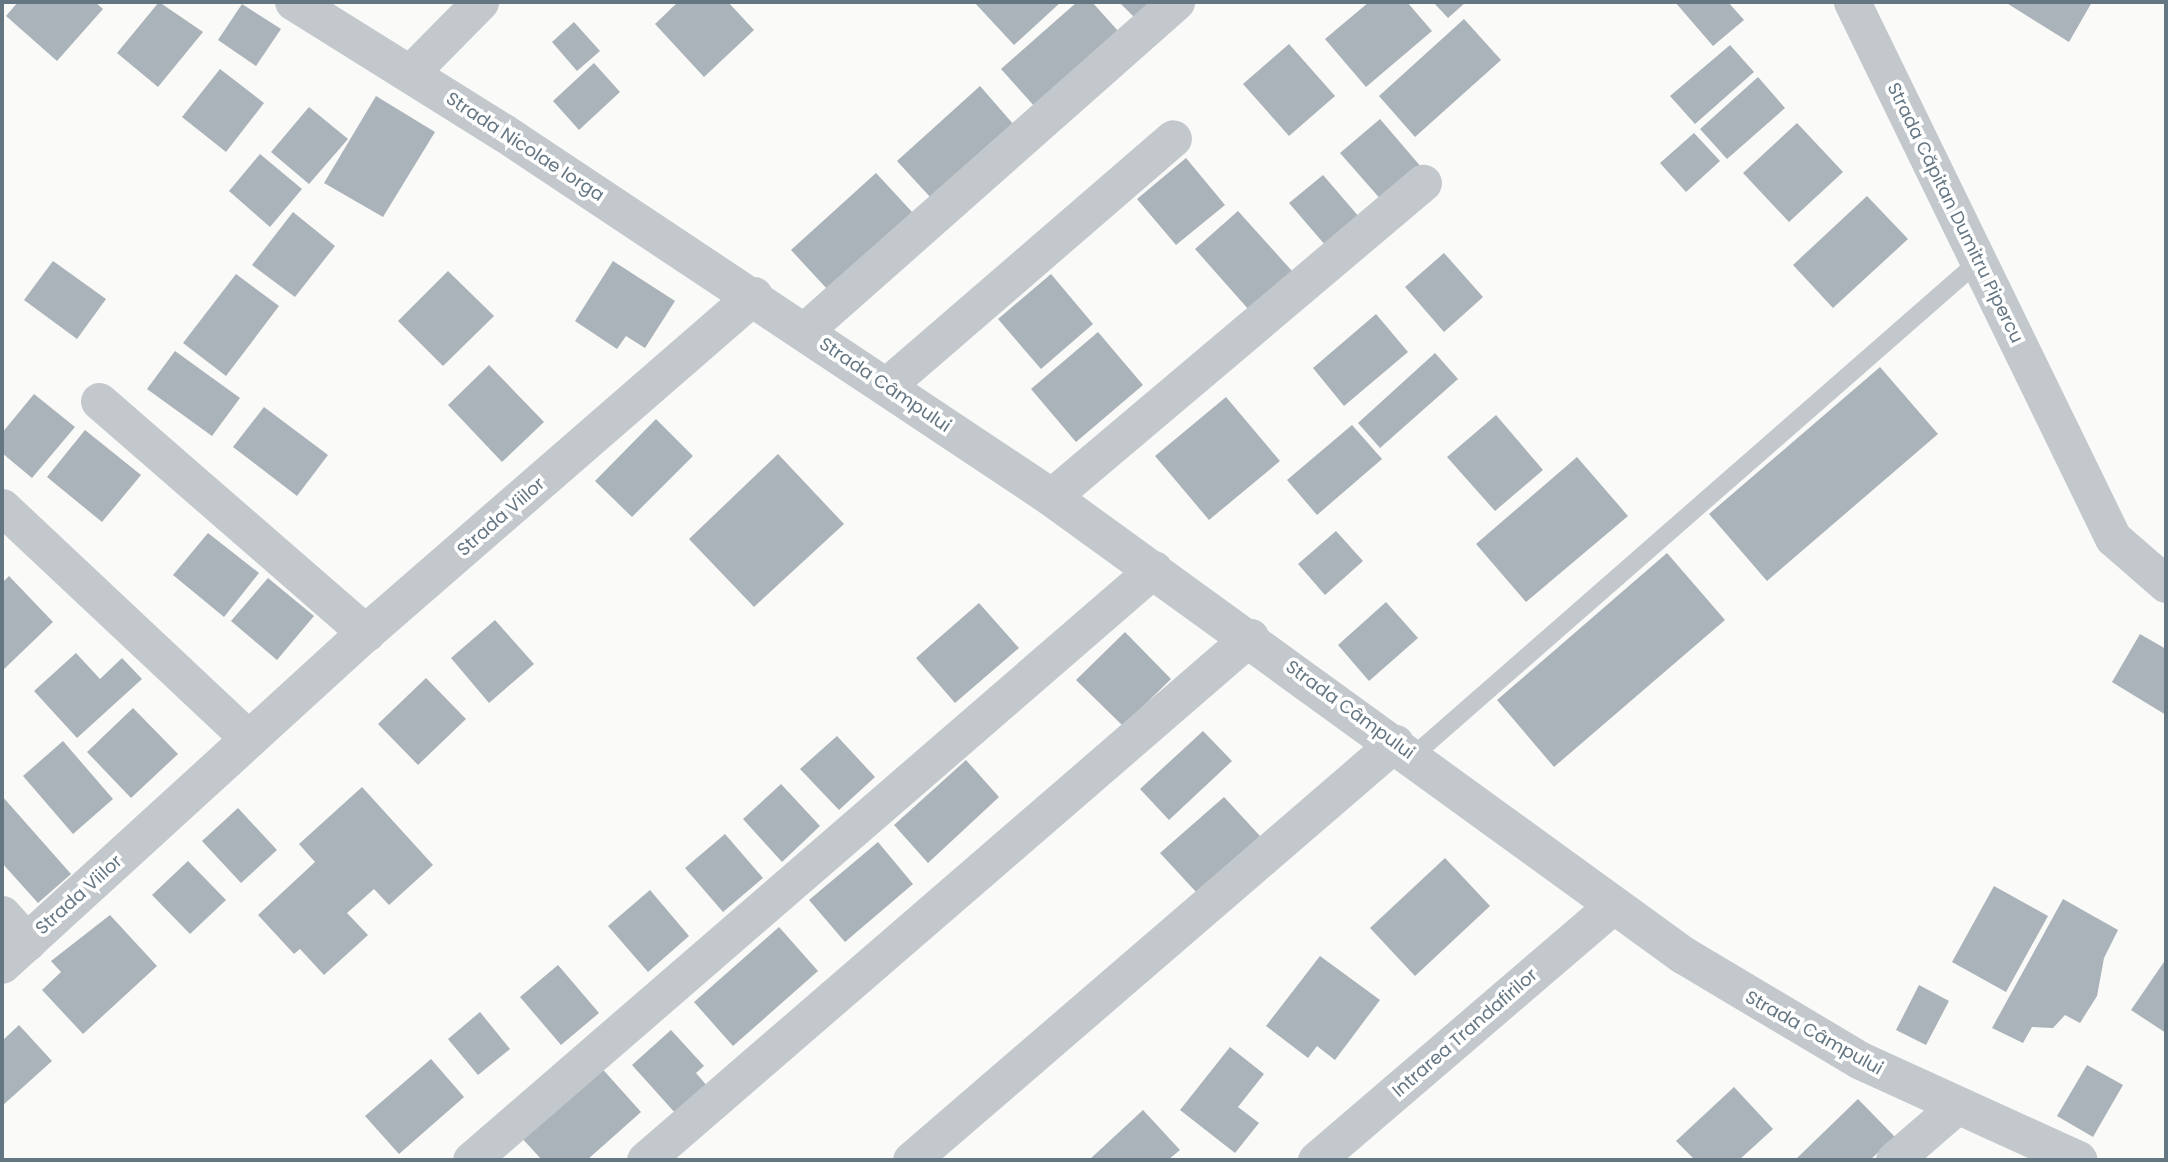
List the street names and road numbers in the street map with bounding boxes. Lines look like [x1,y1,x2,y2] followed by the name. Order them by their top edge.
[1882,79,2028,347] street label: Strada Căpitan Dumitru Pipercu
[442,88,608,206] street label: Strada Nicolae Iorga
[815,333,955,437] street label: Strada Câmpului
[453,473,549,561] street label: Strada Viilor
[1281,656,1419,764] street label: Strada Câmpului
[31,851,127,939] street label: Strada Viilor
[1388,964,1542,1102] street label: Intrarea Trandafirilor
[1742,986,1886,1080] street label: Strada Câmpului

